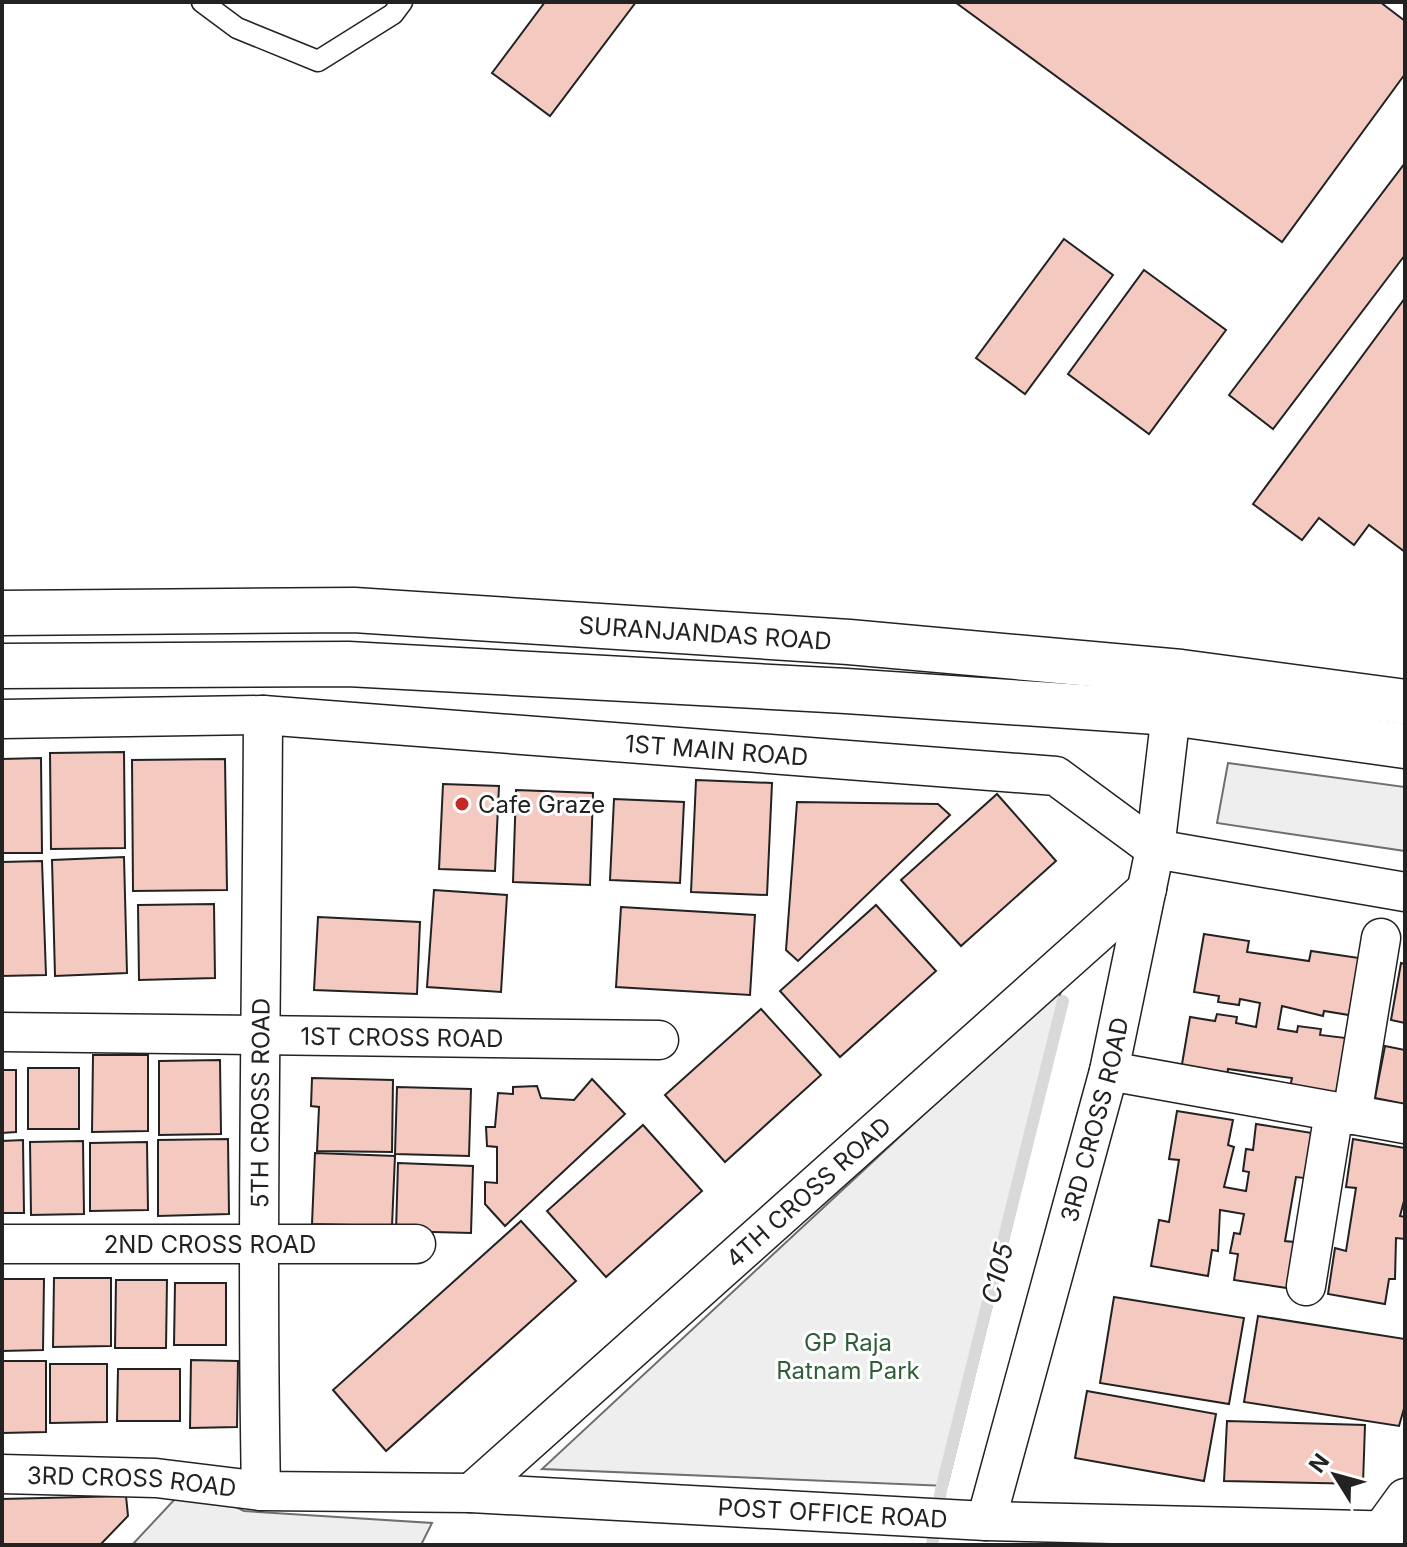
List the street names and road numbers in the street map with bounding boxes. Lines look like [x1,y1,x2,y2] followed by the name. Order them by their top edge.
[578,610,833,655] street label: SURANJANDAS ROAD
[624,728,809,771] street label: 1ST MAIN ROAD
[245,998,275,1208] street label: 5TH CROSS ROAD
[1054,1015,1134,1225] street label: 3RD CROSS ROAD
[300,1021,504,1053] street label: 1ST CROSS ROAD
[720,1111,897,1273] street label: 4TH CROSS ROAD
[104,1230,316,1259] street label: 2ND CROSS ROAD
[27,1460,238,1502] street label: 3RD CROSS ROAD
[717,1492,948,1533] street label: POST OFFICE ROAD

